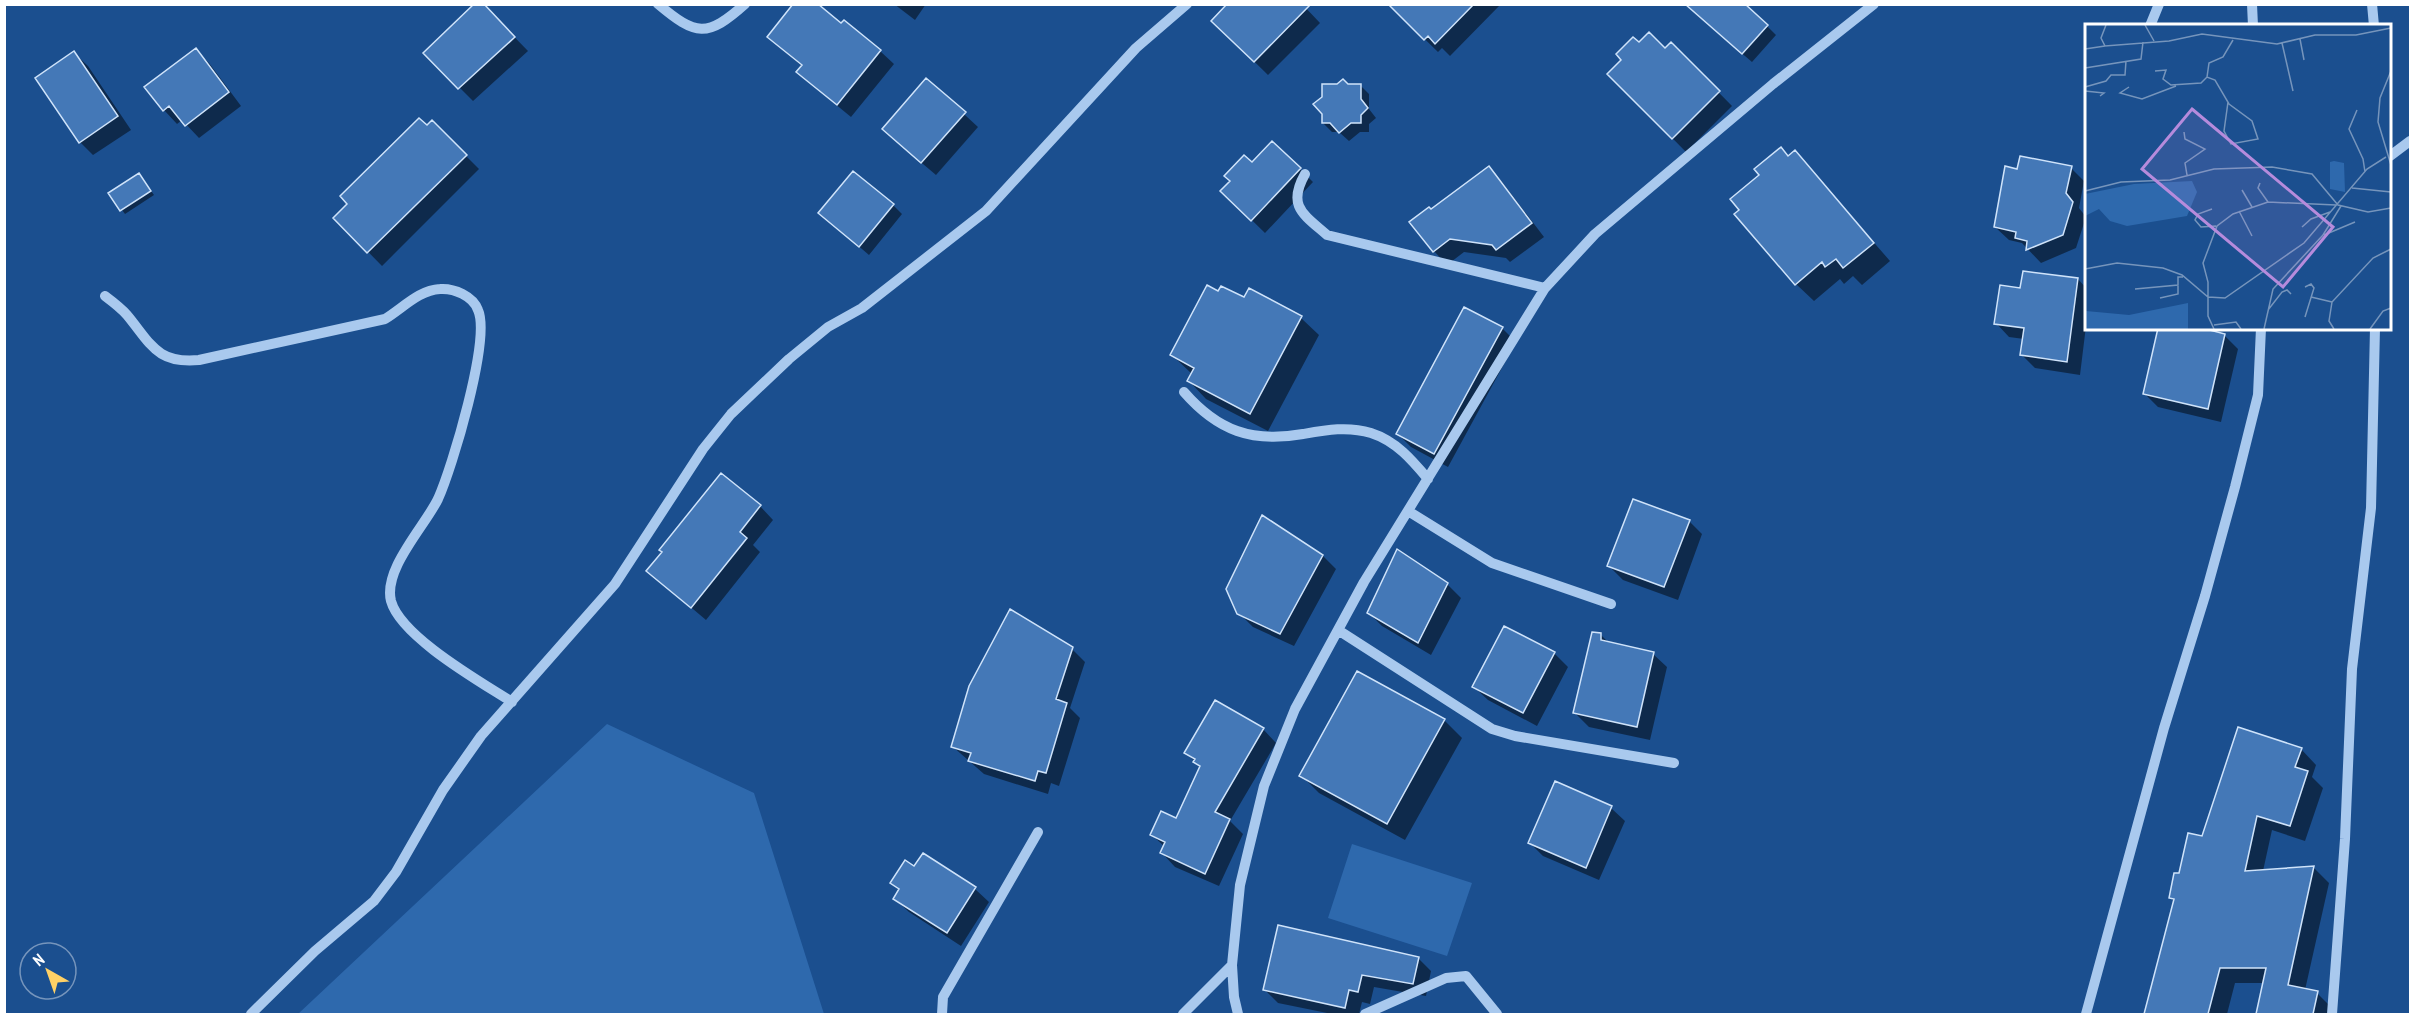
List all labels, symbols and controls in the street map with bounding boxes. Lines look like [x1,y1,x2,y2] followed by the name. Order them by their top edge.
[2085,24,2391,330] inset map
[18,941,78,1001] north arrow
[29,949,48,970] text: N

